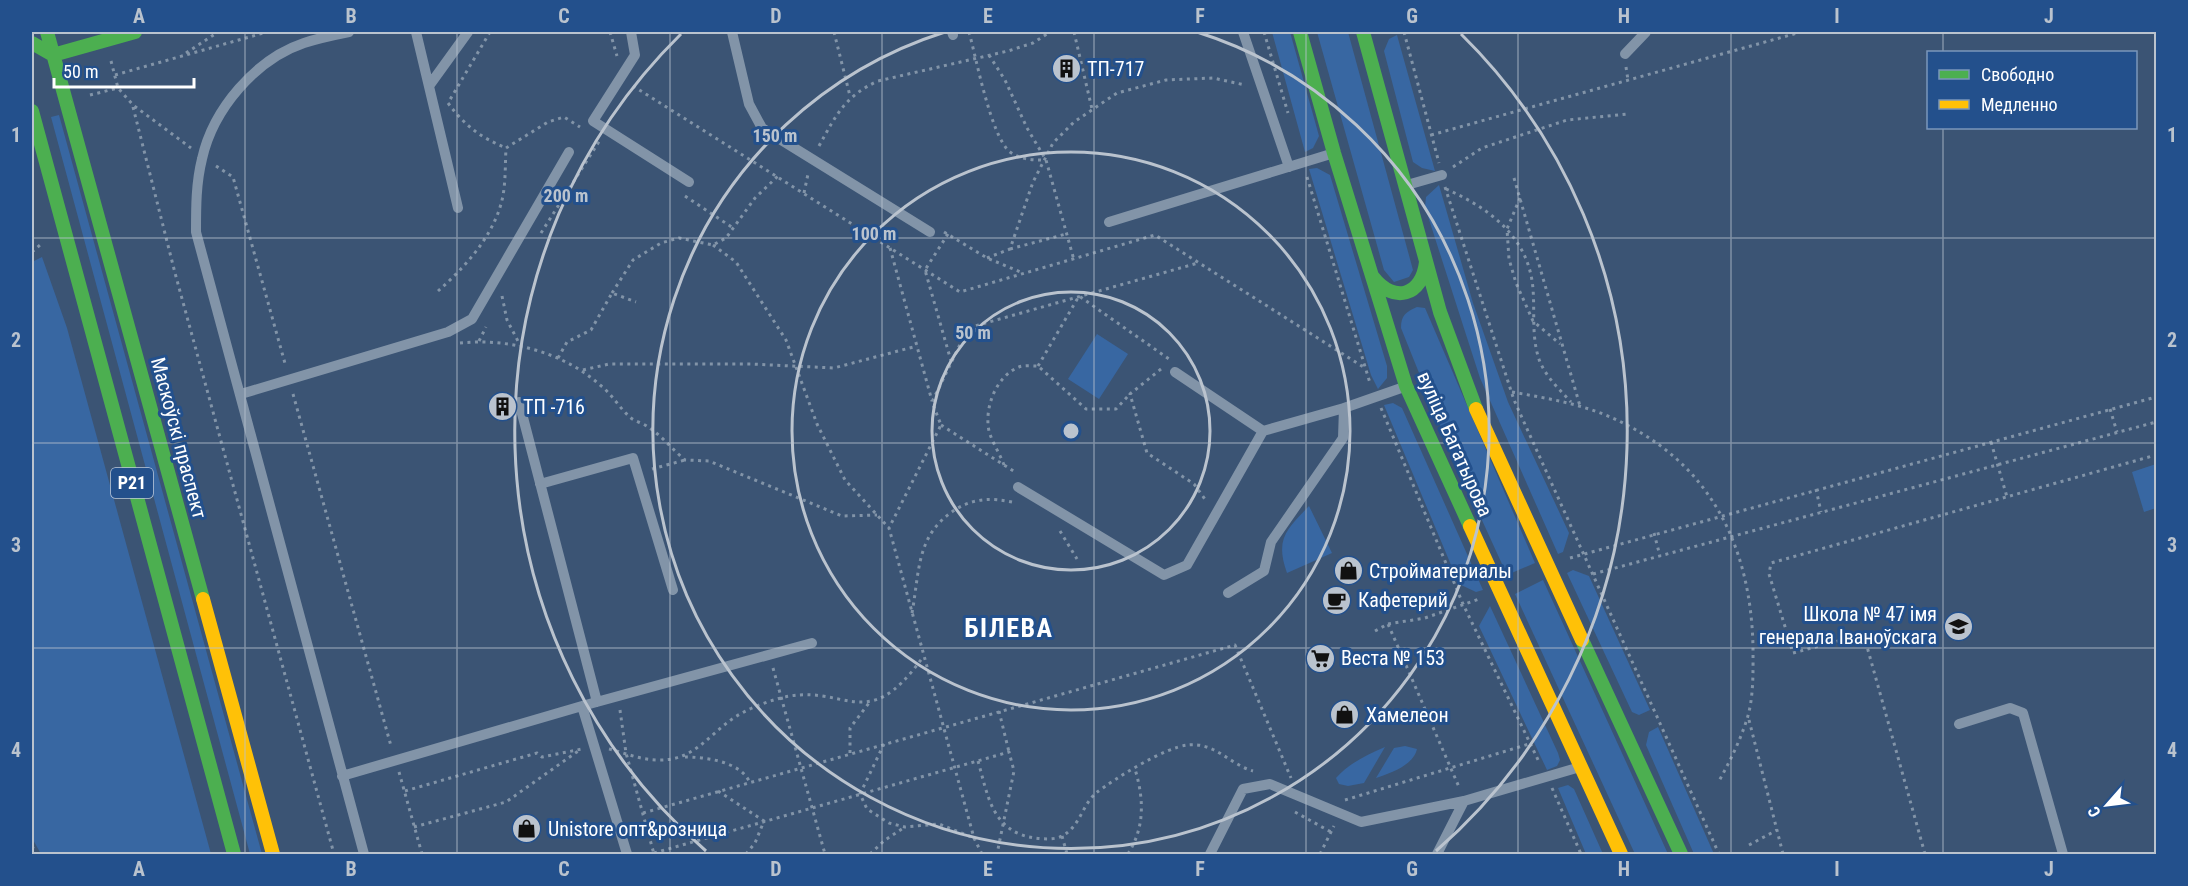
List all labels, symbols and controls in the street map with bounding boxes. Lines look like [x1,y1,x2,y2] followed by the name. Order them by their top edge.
[133,4,145,28] text: A
[345,4,357,28] text: B
[558,4,570,28] text: C
[770,4,782,28] text: D
[983,4,993,28] text: E
[1195,4,1205,28] text: F
[1406,4,1418,28] text: G
[1618,4,1630,28] text: H
[1834,4,1840,28] text: I
[2044,4,2054,28] text: J
[54,51,194,89] scale bar
[1927,51,2137,129] legend
[1050,53,1082,85] building icon: ТП-717
[1087,57,1144,81] place label: ТП-717
[63,61,98,82] text: 50 m
[1981,64,2054,85] text: Свободно
[1981,94,2058,115] text: Медленно
[11,123,21,147] text: 1
[2167,123,2177,147] text: 1
[753,125,797,146] text: 150 m
[544,185,588,206] text: 200 m
[852,223,896,244] text: 100 m
[955,322,991,343] text: 50 m
[11,328,21,352] text: 2
[2167,328,2177,352] text: 2
[146,355,212,521] street label: Маскоўскі праспект
[1412,368,1498,520] street label: вуліца Багатырова
[486,391,518,423] building icon: ТП -716
[523,395,585,419] place label: ТП -716
[1061,421,1081,441] centre of rings
[111,468,153,498] road number: Р21
[11,533,21,557] text: 3
[2167,533,2177,557] text: 3
[1332,555,1364,587] shop icon: Стройматериалы
[1369,559,1512,583] place label: Стройматериалы
[1321,584,1353,616] cafe icon: Кафетерий
[1358,588,1448,612] place label: Кафетерий
[1759,602,1937,649] place label: Школа № 47 імя генерала Іваноўскага
[1942,610,1974,642] school or university icon: Школа № 47 імя генерала Іваноўскага
[964,613,1054,643] district label: БІЛЕВА
[1304,642,1336,674] supermarket icon: Веста № 153
[1341,646,1445,670] place label: Веста № 153
[1329,699,1361,731] shop icon: Хамелеон
[1366,703,1449,727] place label: Хамелеон
[11,738,21,762] text: 4
[2167,738,2177,762] text: 4
[2077,775,2137,835] north arrow
[2084,803,2105,820] text: С
[511,813,543,845] shop icon: Unistore опт&розница
[548,817,727,841] place label: Unistore опт&розница
[133,857,145,881] text: A
[345,857,357,881] text: B
[558,857,570,881] text: C
[770,857,782,881] text: D
[983,857,993,881] text: E
[1195,857,1205,881] text: F
[1406,857,1418,881] text: G
[1618,857,1630,881] text: H
[1834,857,1840,881] text: I
[2044,857,2054,881] text: J

